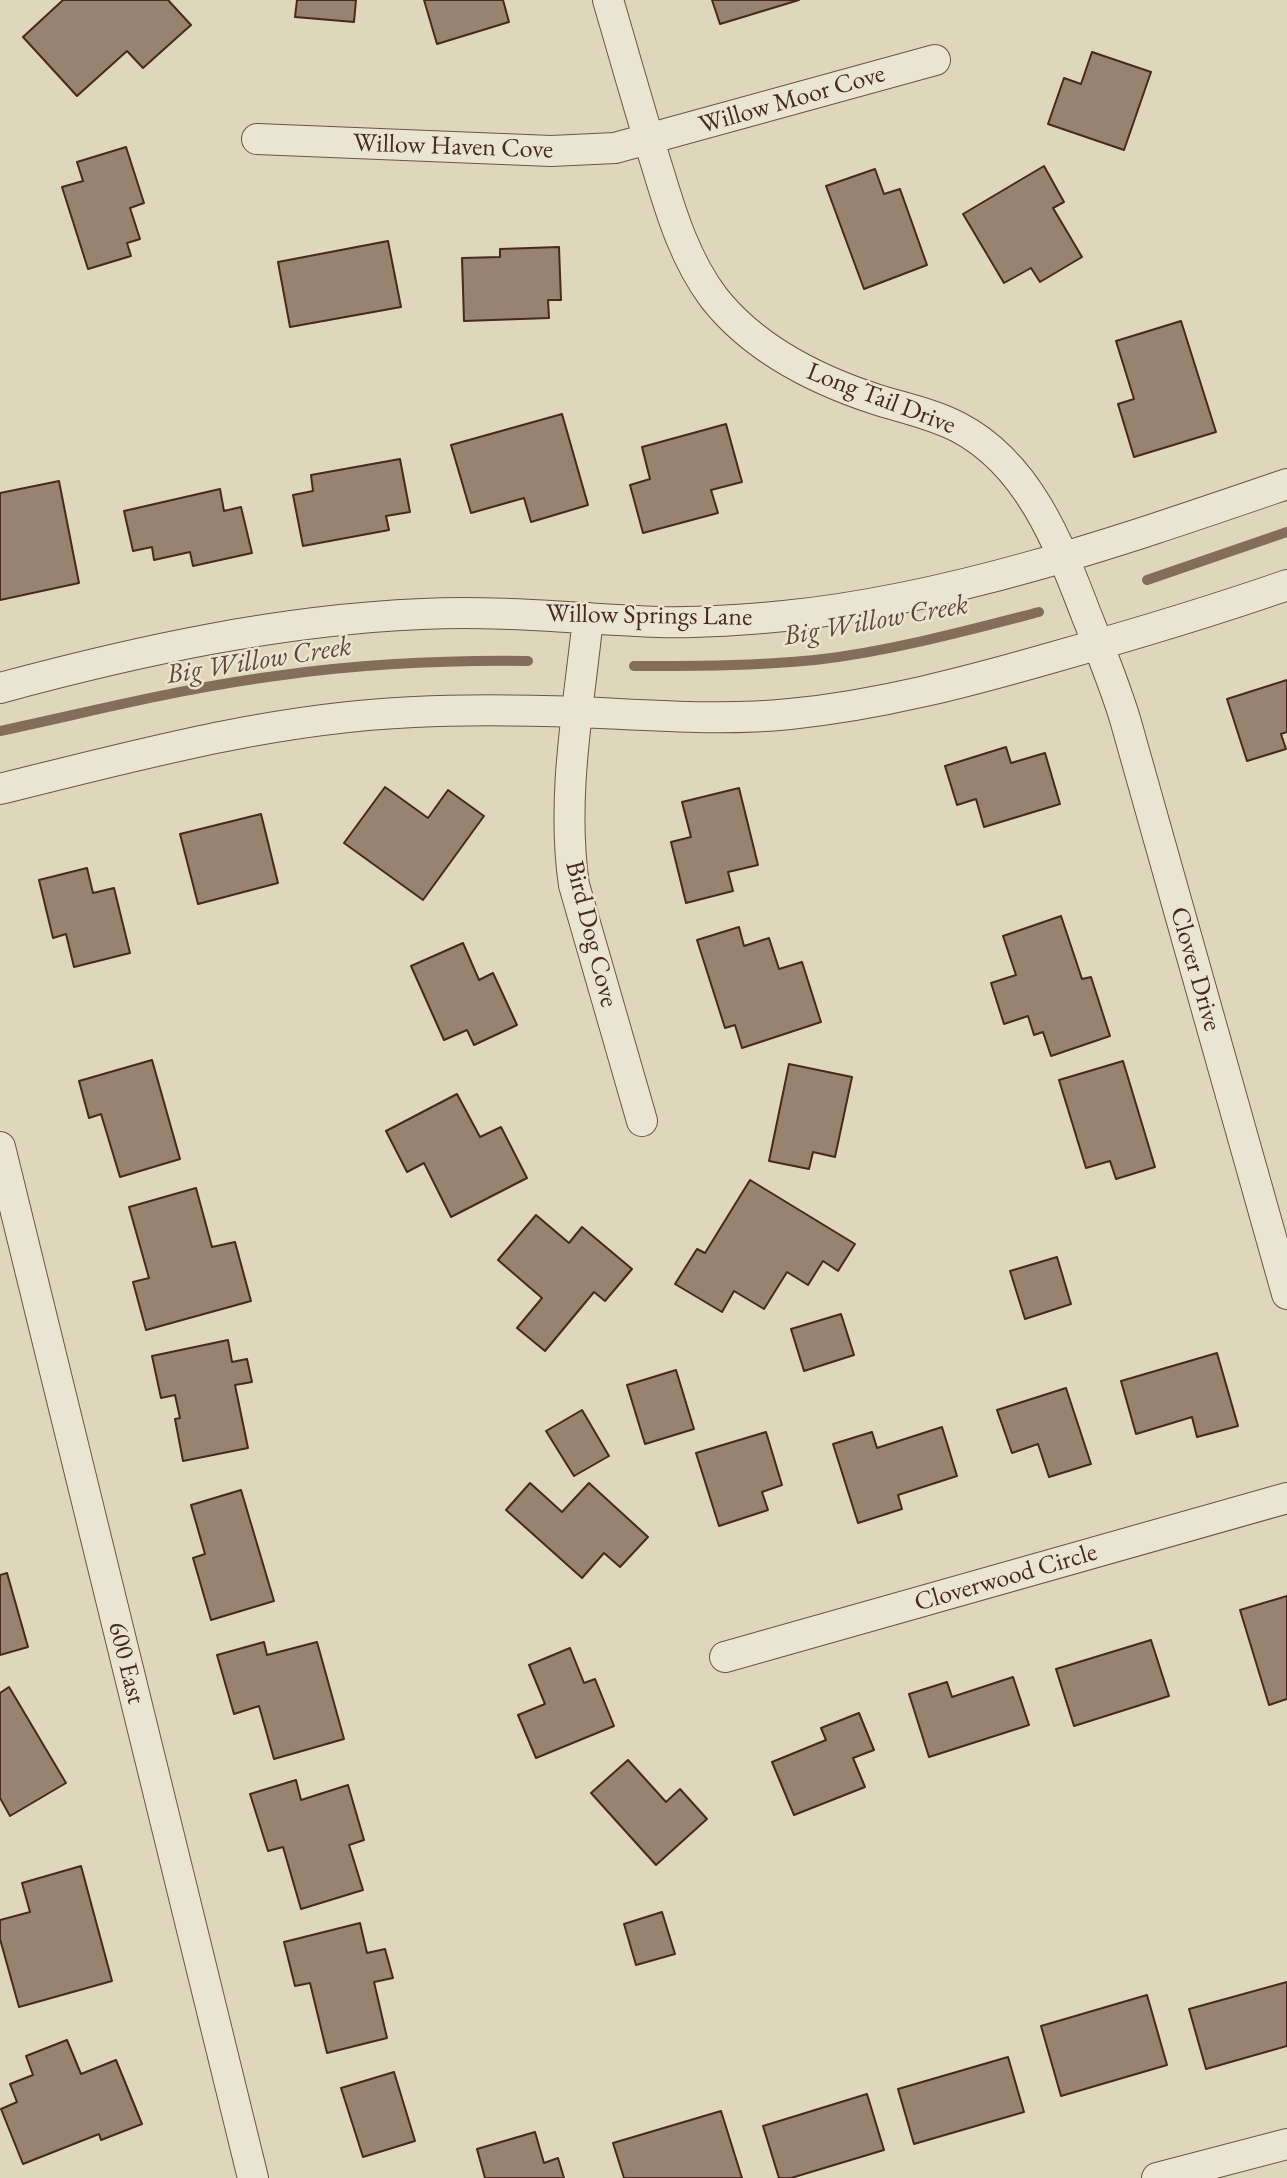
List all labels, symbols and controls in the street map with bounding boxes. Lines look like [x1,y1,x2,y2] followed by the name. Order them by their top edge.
[695,59,889,141] street label: Willow Moor Cove
[352,128,554,166] street label: Willow Haven Cove
[802,356,960,442] street label: Long Tail Drive
[781,588,971,654] water label: Big Willow Creek
[546,599,752,633] street label: Willow Springs Lane
[164,630,354,692] water label: Big Willow Creek
[558,858,624,1010] street label: Bird Dog Cove
[1162,903,1228,1035] street label: Clover Drive
[911,1537,1101,1619] street label: Cloverwood Circle
[101,1619,151,1707] street label: 600 East

